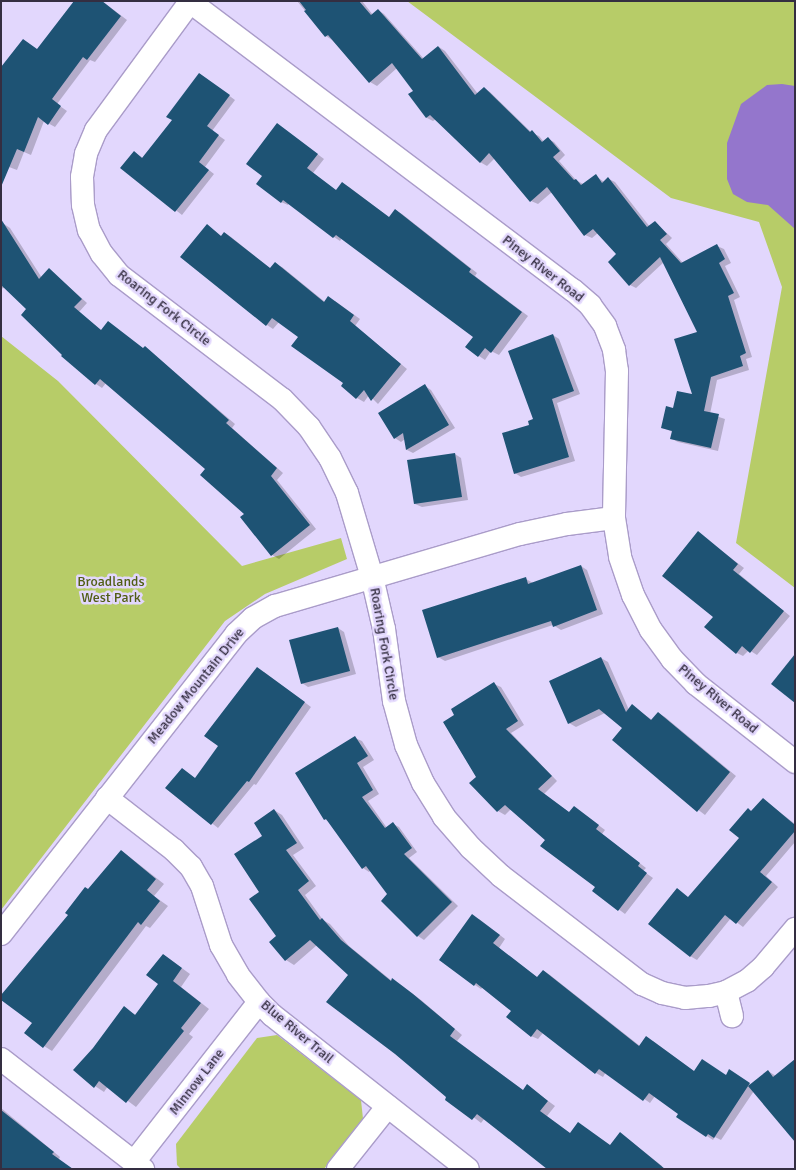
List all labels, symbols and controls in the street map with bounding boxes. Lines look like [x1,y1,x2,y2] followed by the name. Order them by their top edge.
[499,232,587,306] street label: Piney River Road
[114,266,214,350] street label: Roaring Fork Circle
[77,574,145,606] park label: Broadlands West Park
[366,586,402,702] street label: Roaring Fork Circle
[144,624,248,748] street label: Meadow Mountain Drive
[675,661,761,737] street label: Piney River Road
[257,997,337,1067] street label: Blue River Trail
[166,1045,228,1119] street label: Minnow Lane

